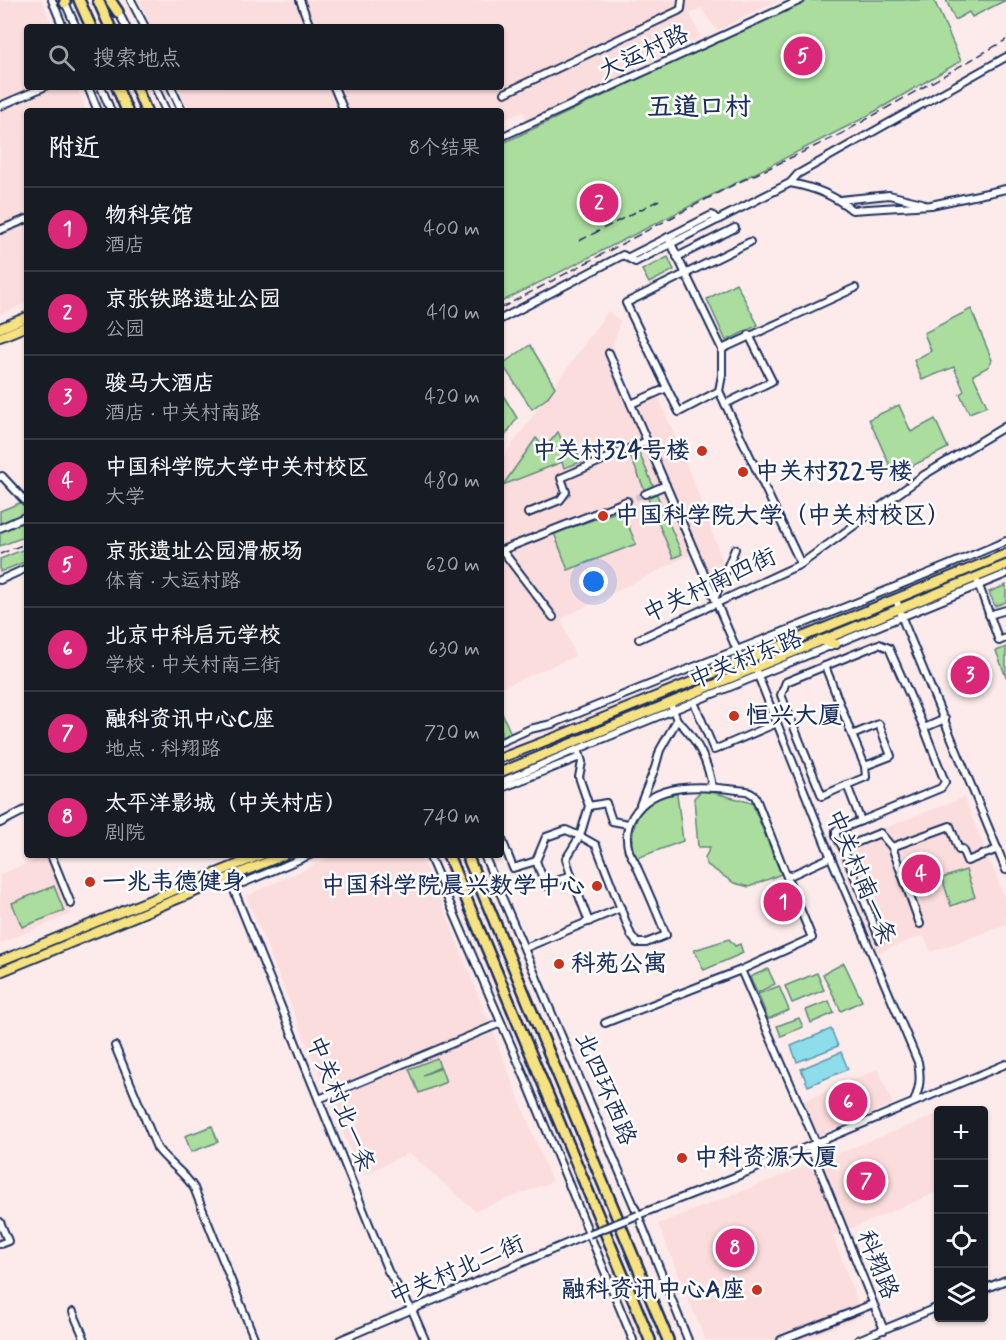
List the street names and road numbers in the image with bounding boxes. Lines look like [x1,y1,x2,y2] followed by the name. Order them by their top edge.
[594,19,694,87] street label: 大运村路
[638,542,782,630] street label: 中关村南四街
[685,623,807,697] street label: 中关村东路
[818,805,902,949] street label: 中关村南一条
[567,1028,643,1150] street label: 北四环西路
[299,1031,381,1177] street label: 中关村北一条
[849,1226,905,1304] street label: 科翔路
[385,1229,529,1313] street label: 中关村北二街

